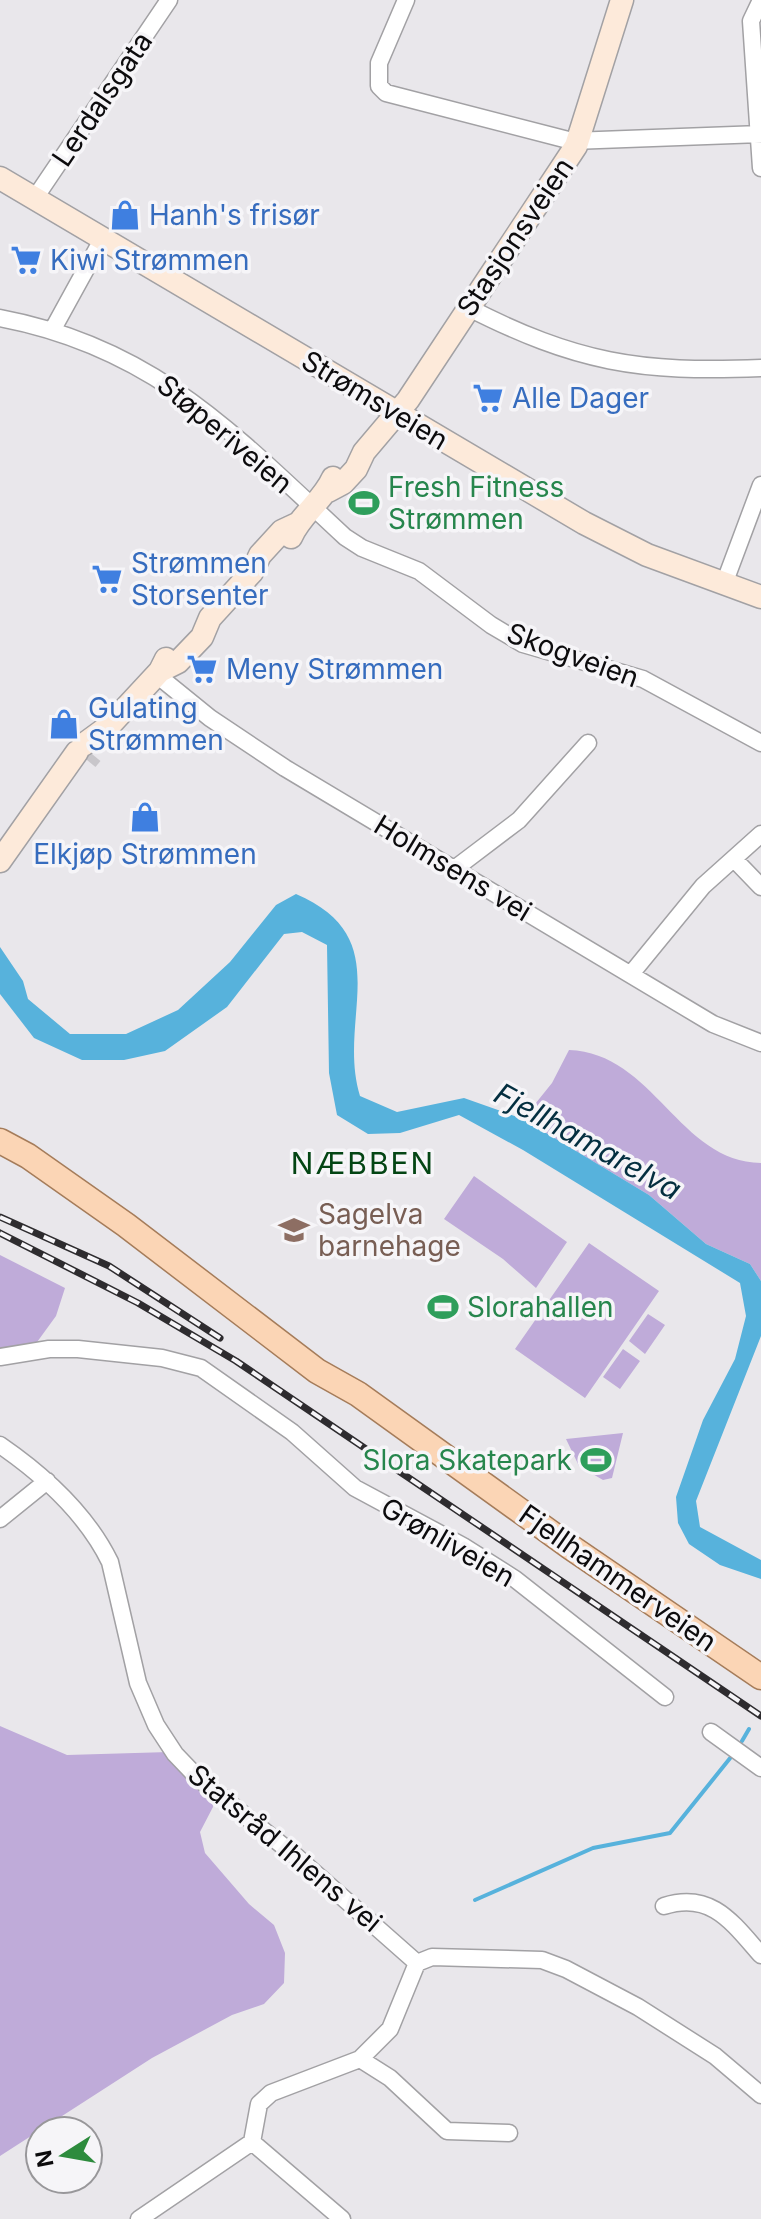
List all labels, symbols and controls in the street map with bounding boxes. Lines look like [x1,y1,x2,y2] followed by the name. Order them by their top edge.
[45,25,159,173] street label: Lerdalsgata
[450,151,580,323] street label: Stasjonsveien
[108,198,142,232] shop icon: Hanh's frisør
[149,198,320,232] place label: Hanh's frisør
[9,243,43,277] supermarket icon: Kiwi Strømmen
[50,243,250,277] place label: Kiwi Strømmen
[296,343,454,457] street label: Strømsveien
[150,368,300,500] street label: Støperiveien
[471,381,505,415] supermarket icon: Alle Dager
[512,381,649,415] place label: Alle Dager
[388,470,564,536] place label: Fresh Fitness Strømmen
[347,486,381,520] sports icon: Fresh Fitness Strømmen
[131,546,269,612] place label: Strømmen Storsenter
[90,562,124,596] supermarket icon: Strømmen Storsenter
[502,615,644,695] street label: Skogveien
[185,652,219,686] supermarket icon: Meny Strømmen
[226,652,443,686] place label: Meny Strømmen
[88,691,224,757] place label: Gulating Strømmen
[47,707,81,741] shop icon: Gulating Strømmen
[128,800,162,834] shop icon: Elkjøp Strømmen
[368,808,538,928] street label: Holmsens vei
[33,837,257,871] place label: Elkjøp Strømmen
[488,1075,688,1207] water label: Fjellhamarelva
[291,1145,435,1181] district label: NÆBBEN
[318,1197,461,1263] place label: Sagelva barnehage
[277,1213,311,1247] school or university icon: Sagelva barnehage
[426,1290,460,1324] sports icon: Slorahallen
[467,1290,614,1324] place label: Slorahallen
[363,1443,572,1477] place label: Slora Skatepark
[579,1443,613,1477] sports icon: Slora Skatepark
[375,1490,521,1594] street label: Grønliveien
[513,1497,723,1659] street label: Fjellhammerveien
[181,1757,389,1939] street label: Statsråd Ihlens vei
[24,2115,104,2195] north arrow
[30,2148,59,2170] text: N

